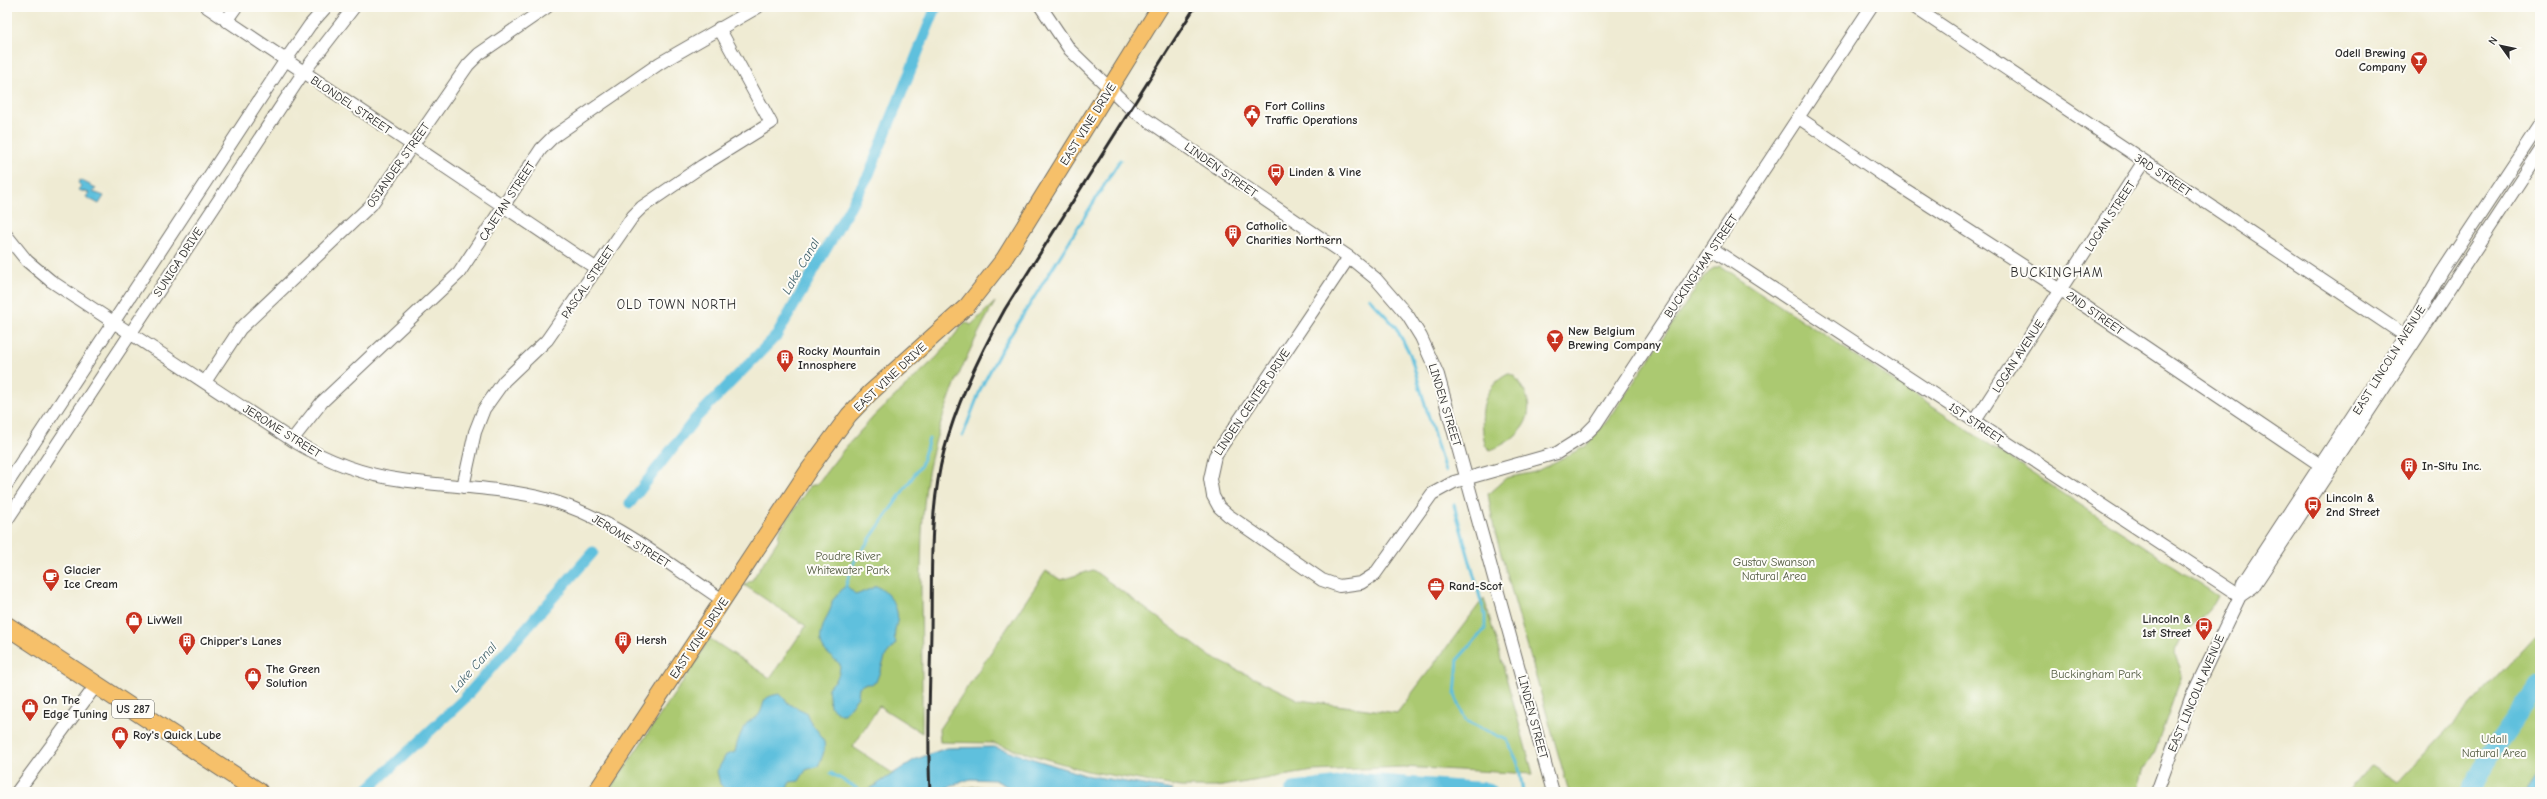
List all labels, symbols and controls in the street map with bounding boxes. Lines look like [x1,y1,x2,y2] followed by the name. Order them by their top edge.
[2481,26,2521,66] north arrow
[2486,34,2500,47] text: N
[2335,46,2406,74] place label: Odell Brewing Company
[2409,50,2429,75] bar icon: Odell Brewing Company
[308,73,395,138] street label: BLONDEL STREET
[1057,80,1119,168] street label: EAST VINE DRIVE
[1265,99,1357,127] place label: Fort Collins Traffic Operations
[1242,103,1262,128] public building icon: Fort Collins Traffic Operations
[363,119,433,210] street label: OSIANDER STREET
[1182,140,1261,201] street label: LINDEN STREET
[2132,151,2195,200] street label: 3RD STREET
[476,158,538,243] street label: CAJETAN STREET
[1266,162,1286,187] bus stop icon: Linden & Vine
[1289,165,1361,179] place label: Linden & Vine
[2082,177,2138,254] street label: LOGAN STREET
[1661,211,1741,320] street label: BUCKINGHAM STREET
[1246,219,1342,247] place label: Catholic Charities Northern
[1223,223,1243,248] building icon: Catholic Charities Northern
[150,225,206,299] street label: SUNIGA DRIVE
[779,236,822,297] water label: Lake Canal
[558,242,618,321] street label: PASCAL STREET
[2010,265,2104,280] district label: BUCKINGHAM
[2064,288,2127,338] street label: 2ND STREET
[617,297,737,312] district label: OLD TOWN NORTH
[2350,303,2428,417] street label: EAST LINCOLN AVENUE
[1989,317,2047,395] street label: LOGAN AVENUE
[1568,324,1661,352] place label: New Belgium Brewing Company
[1545,328,1565,353] bar icon: New Belgium Brewing Company
[851,340,929,414] street label: EAST VINE DRIVE
[798,344,880,372] place label: Rocky Mountain Innosphere
[1211,346,1293,458] street label: LINDEN CENTER DRIVE
[775,348,795,373] building icon: Rocky Mountain Innosphere
[1426,362,1464,449] street label: LINDEN STREET
[1946,400,2006,447] street label: 1ST STREET
[240,401,324,461] street label: JEROME STREET
[2399,456,2419,481] building icon: In-Situ Inc.
[2422,459,2481,473] place label: In-Situ Inc.
[2326,491,2381,519] place label: Lincoln & 2nd Street
[2303,495,2323,520] bus stop icon: Lincoln & 2nd Street
[589,511,673,571] street label: JEROME STREET
[807,549,890,577] park label: Poudre River Whitewater Park
[1733,555,1815,583] park label: Gustav Swanson Natural Area
[64,563,118,591] place label: Glacier Ice Cream
[41,567,61,592] cafe icon: Glacier Ice Cream
[1426,576,1446,601] office icon: Rand-Scot
[1449,579,1503,593] place label: Rand-Scot
[667,595,731,681] street label: EAST VINE DRIVE
[124,610,144,635] shop icon: LivWell
[2142,612,2192,640] place label: Lincoln & 1st Street
[147,613,182,627] place label: LivWell
[2194,616,2214,641] bus stop icon: Lincoln & 1st Street
[613,630,633,655] building icon: Hersh
[177,631,197,656] building icon: Chipper's Lanes
[2165,632,2227,754] street label: EAST LINCOLN AVENUE
[636,633,667,647] place label: Hersh
[200,634,281,648] place label: Chipper's Lanes
[447,639,500,695] water label: Lake Canal
[266,662,320,690] place label: The Green Solution
[243,666,263,691] shop icon: The Green Solution
[2051,667,2141,681] park label: Buckingham Park
[1515,674,1551,761] street label: LINDEN STREET
[43,693,108,721] place label: On The Edge Tuning
[20,697,40,722] shop icon: On The Edge Tuning
[112,700,154,718] road number: US 287
[110,725,130,750] shop icon: Roy's Quick Lube
[133,728,221,742] place label: Roy's Quick Lube
[2462,732,2526,760] park label: Udall Natural Area

